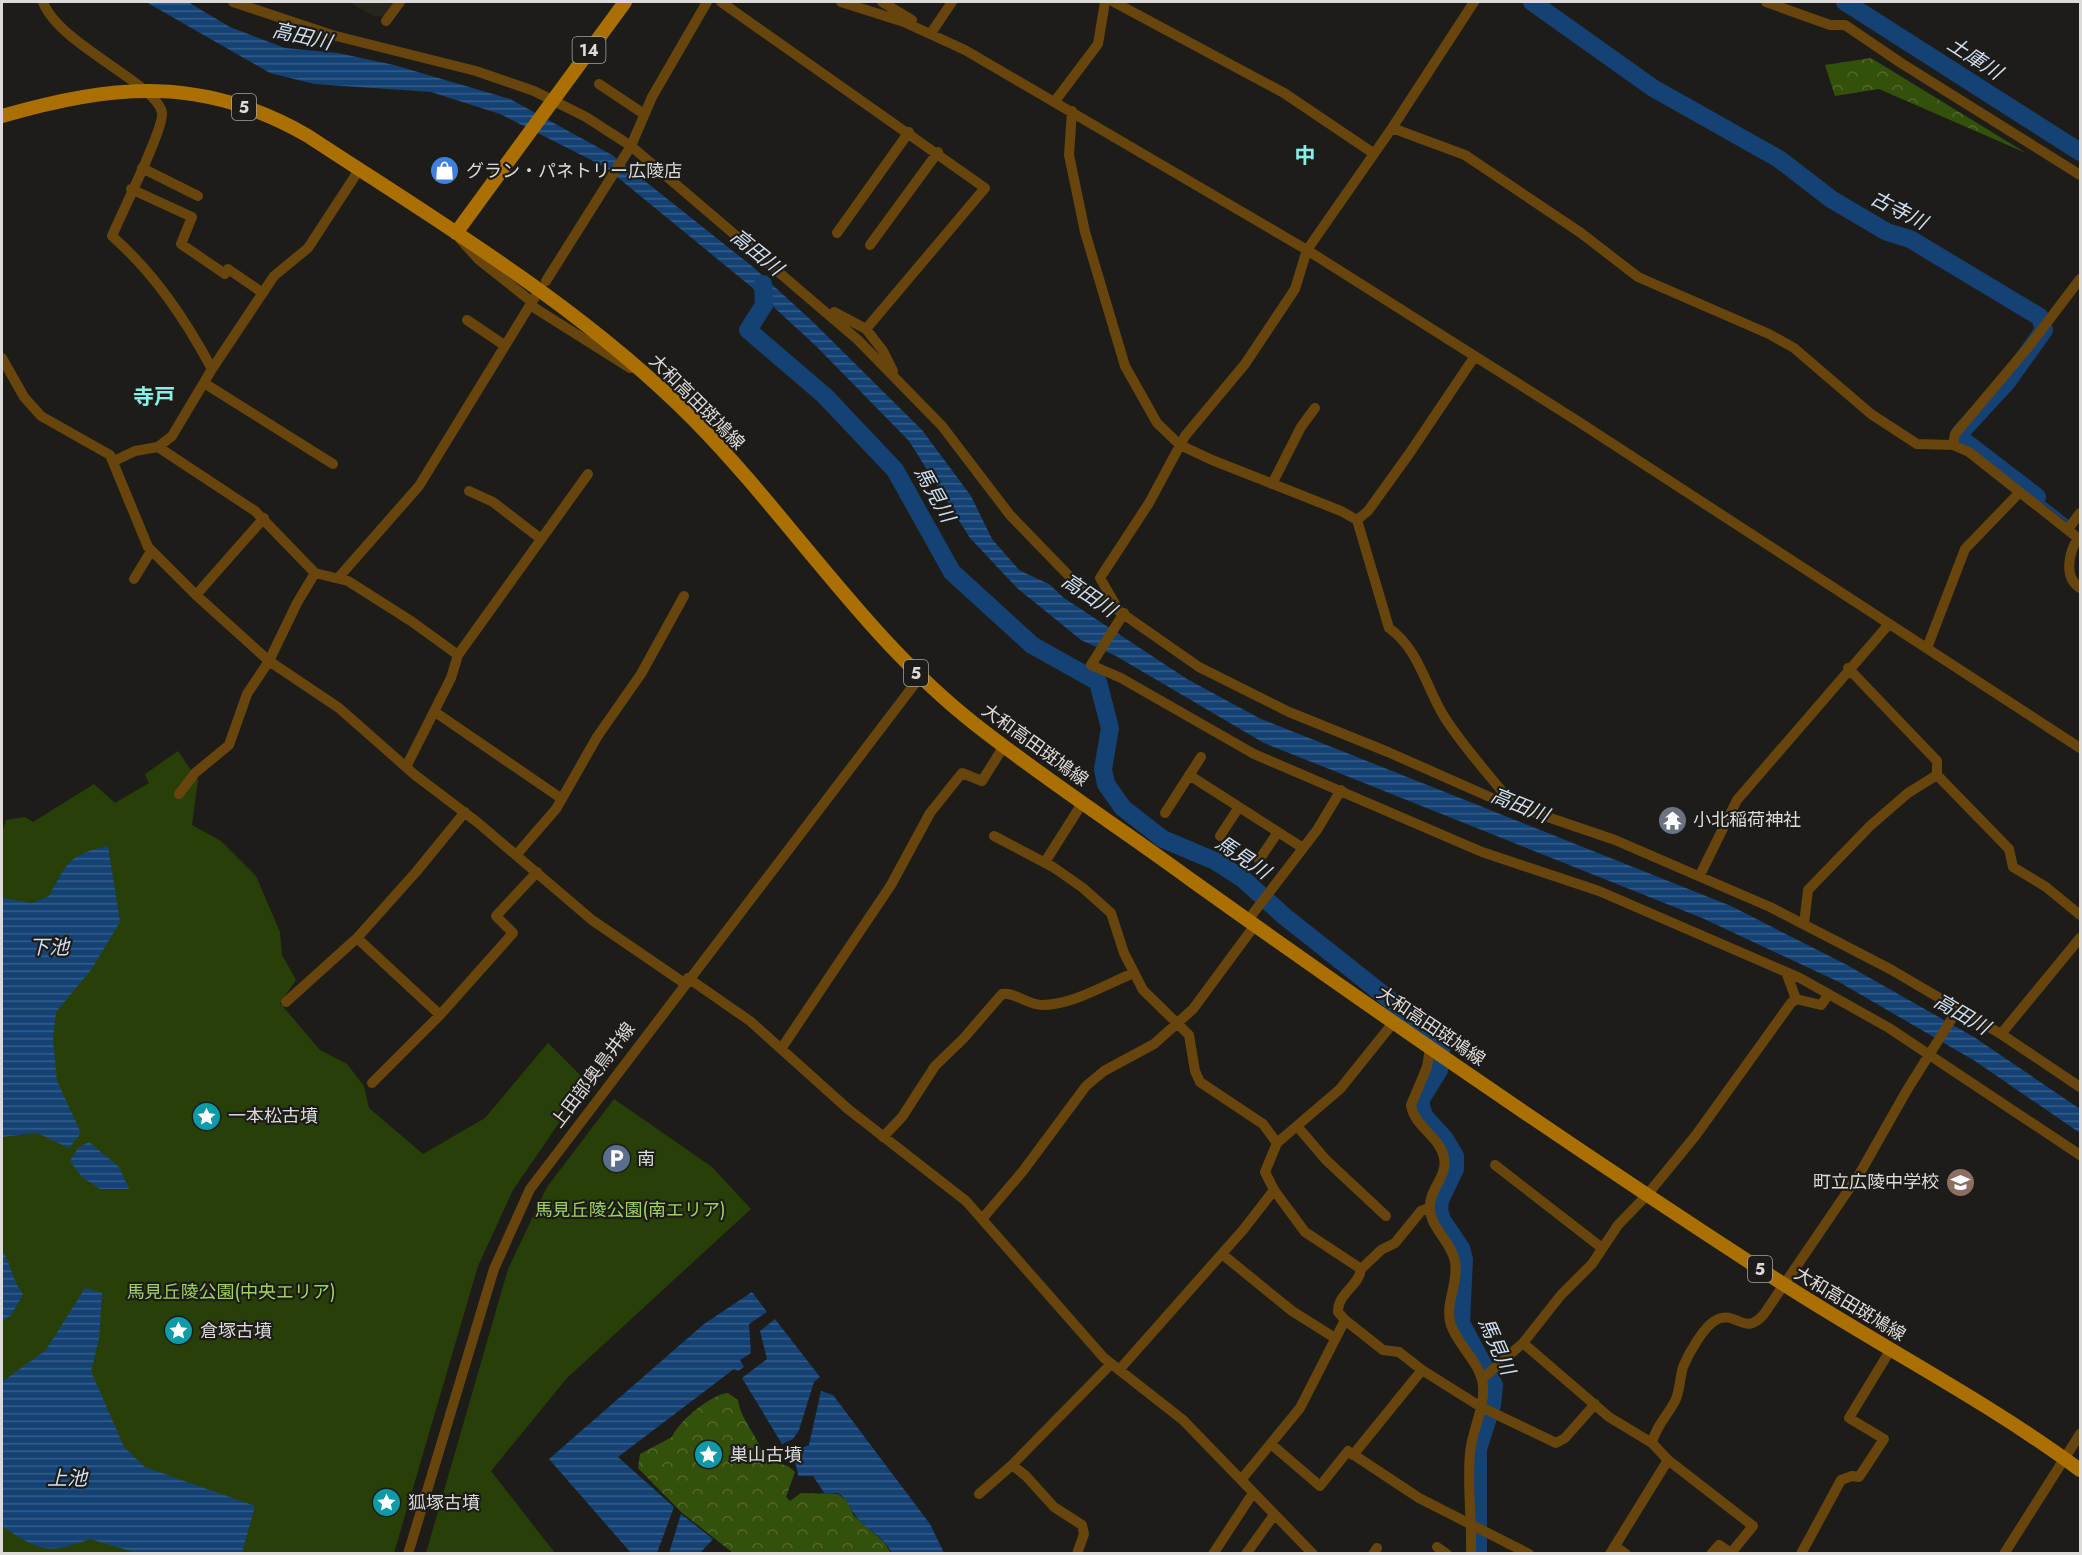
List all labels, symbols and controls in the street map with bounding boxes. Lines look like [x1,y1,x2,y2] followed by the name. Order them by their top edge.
[269,16,336,58] water label: 高田川
[1942,30,2009,88] water label: 土庫川
[572,37,606,63] road number: 14
[232,94,256,120] road number: 5
[1295,141,1316,171] district label: 中
[429,155,461,187] shop icon: グラン・パネトリー広陵店
[466,158,682,184] place label: グラン・パネトリー広陵店
[1865,184,1934,238] water label: 古寺川
[724,222,791,284] water label: 高田川
[643,348,751,456] street label: 大和高田斑鳩線
[133,382,175,412] district label: 寺戸
[907,461,963,529] water label: 馬見川
[1056,567,1123,625] water label: 高田川
[904,660,928,686] road number: 5
[976,697,1094,793] street label: 大和高田斑鳩線
[1487,781,1555,831] water label: 高田川
[1656,804,1688,836] temple icon: 小北稲荷神社
[1693,807,1801,833] place label: 小北稲荷神社
[1210,829,1277,887] water label: 馬見川
[29,933,71,962] water label: 下池
[1372,980,1490,1072] street label: 大和高田斑鳩線
[1929,987,1997,1043] water label: 高田川
[545,1017,641,1133] street label: 上田部奥鳥井線
[191,1100,223,1132] place icon: 一本松古墳
[228,1103,318,1129] place label: 一本松古墳
[600,1143,632,1175] parking icon: 南
[637,1146,655,1172] place label: 南
[1944,1166,1976,1198] school or university icon: 町立広陵中学校
[1813,1169,1939,1195] place label: 町立広陵中学校
[534,1197,726,1223] park label: 馬見丘陵公園(南エリア)
[1748,1256,1772,1282] road number: 5
[1789,1260,1911,1348] street label: 大和高田斑鳩線
[126,1279,336,1305] park label: 馬見丘陵公園(中央エリア)
[1471,1313,1523,1381] water label: 馬見川
[163,1315,195,1347] place icon: 倉塚古墳
[200,1318,272,1344] place label: 倉塚古墳
[693,1439,725,1471] place icon: 巣山古墳
[730,1442,802,1468] place label: 巣山古墳
[47,1464,89,1493] water label: 上池
[371,1487,403,1519] place icon: 狐塚古墳
[408,1490,480,1516] place label: 狐塚古墳

